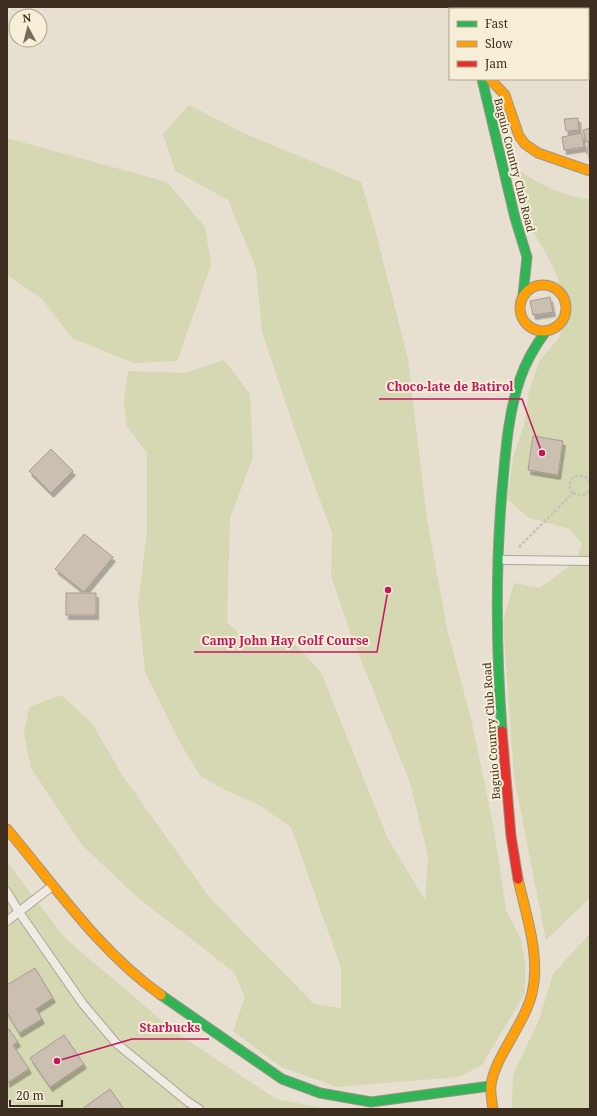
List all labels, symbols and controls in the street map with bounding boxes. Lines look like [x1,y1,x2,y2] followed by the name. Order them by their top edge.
[8,8,48,48] north arrow
[449,8,589,80] legend
[22,10,32,26] text: N
[485,15,508,32] text: Fast
[485,35,513,52] text: Slow
[484,55,507,72] text: Jam
[491,96,539,234] street label: Baguio Country Club Road
[379,375,522,399] callout: Choco-late de Batirol
[386,378,514,395] text: Choco-late de Batirol
[194,628,377,652] callout: Camp John Hay Golf Course
[201,632,369,649] text: Camp John Hay Golf Course
[479,662,503,800] street label: Baguio Country Club Road
[132,1015,209,1039] callout: Starbucks
[140,1019,201,1036] text: Starbucks
[10,1082,62,1108] scale bar
[16,1087,44,1104] text: 20 m

